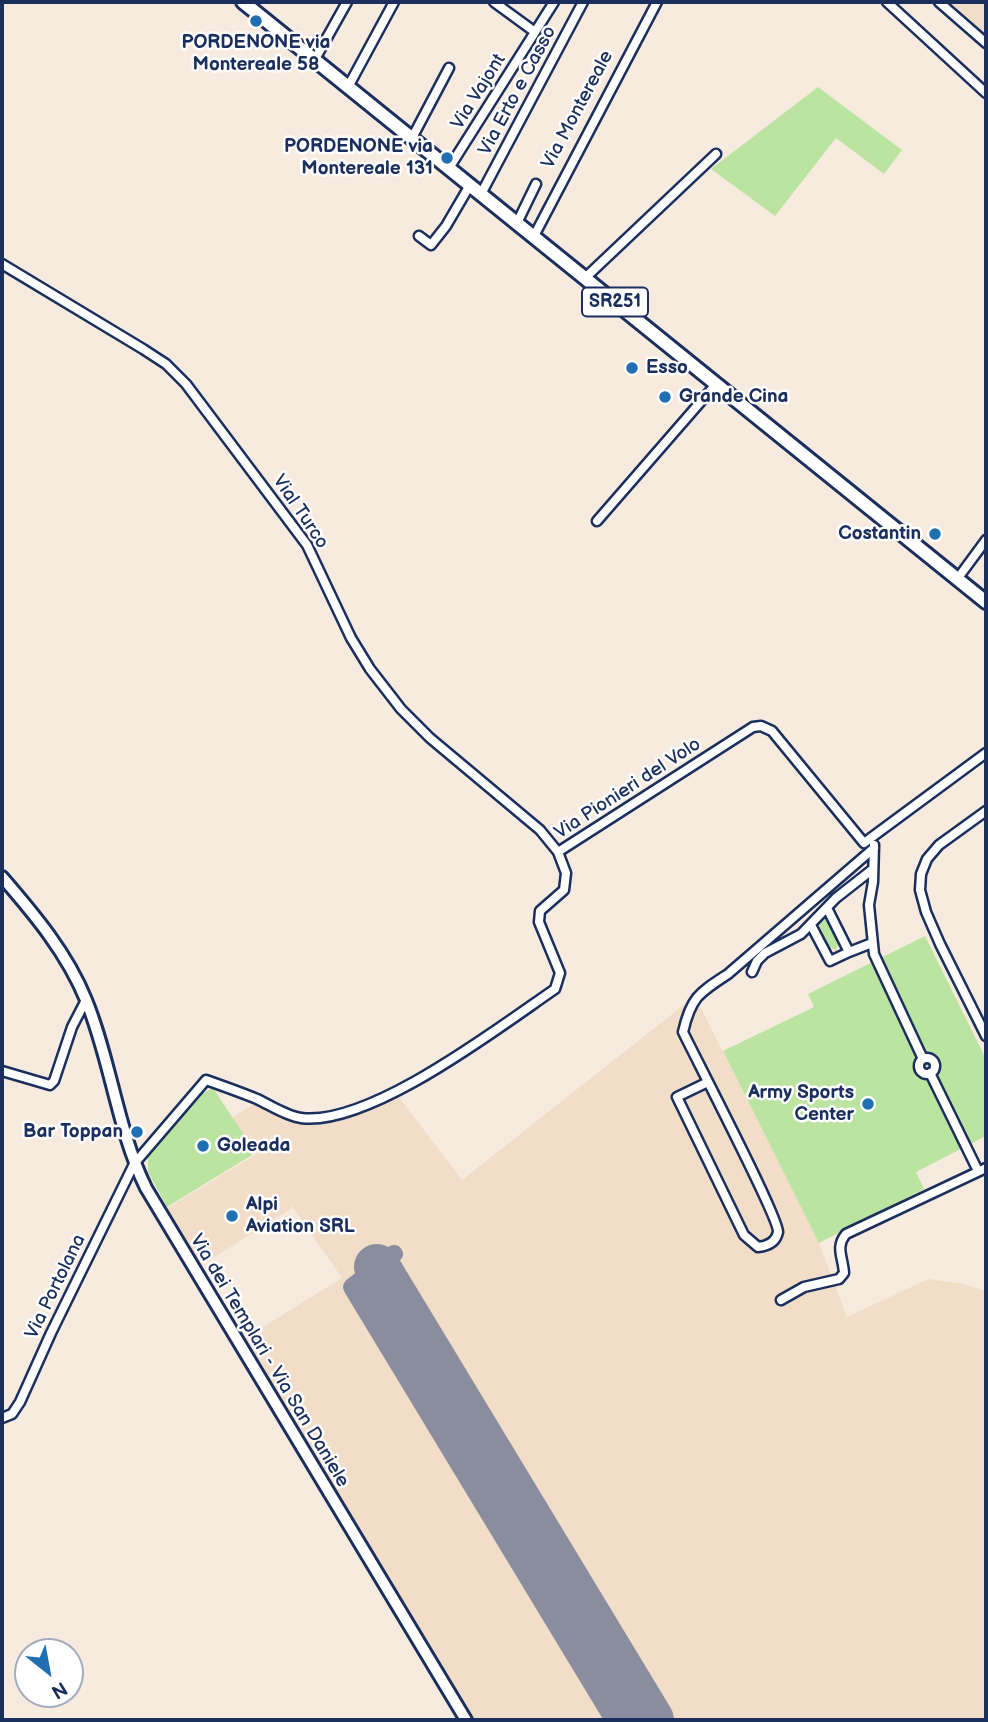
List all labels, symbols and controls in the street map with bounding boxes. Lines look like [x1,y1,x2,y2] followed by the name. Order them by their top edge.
[248,13,264,29] marker: PORDENONE via Montereale 58
[474,22,562,160] street label: Via Erto e Casso
[182,32,330,76] place label: PORDENONE via Montereale 58
[537,47,619,173] street label: Via Montereale
[447,50,511,134] street label: Via Vajont
[284,136,433,180] place label: PORDENONE via Montereale 131
[439,150,455,166] marker: PORDENONE via Montereale 131
[582,288,648,316] road number: SR251
[646,357,688,379] place label: Esso
[624,360,640,376] marker: Esso
[679,386,788,408] place label: Grande Cina
[657,389,673,405] marker: Grande Cina
[267,471,333,553] street label: Vial Turco
[838,523,921,545] place label: Costantin
[927,526,943,542] marker: Costantin
[551,733,705,845] street label: Via Pionieri del Volo
[748,1082,854,1126] place label: Army Sports Center
[860,1096,876,1112] marker: Army Sports Center
[23,1121,123,1143] place label: Bar Toppan
[129,1124,145,1140] marker: Bar Toppan
[217,1135,290,1157] place label: Goleada
[195,1138,211,1154] marker: Goleada
[246,1194,355,1238] place label: Alpi Aviation SRL
[224,1208,240,1224] marker: Alpi Aviation SRL
[184,1230,354,1492] street label: Via dei Templari - Via San Daniele
[21,1231,91,1343] street label: Via Portolana
[14,1638,84,1708] north arrow
[47,1676,71,1703] text: N

